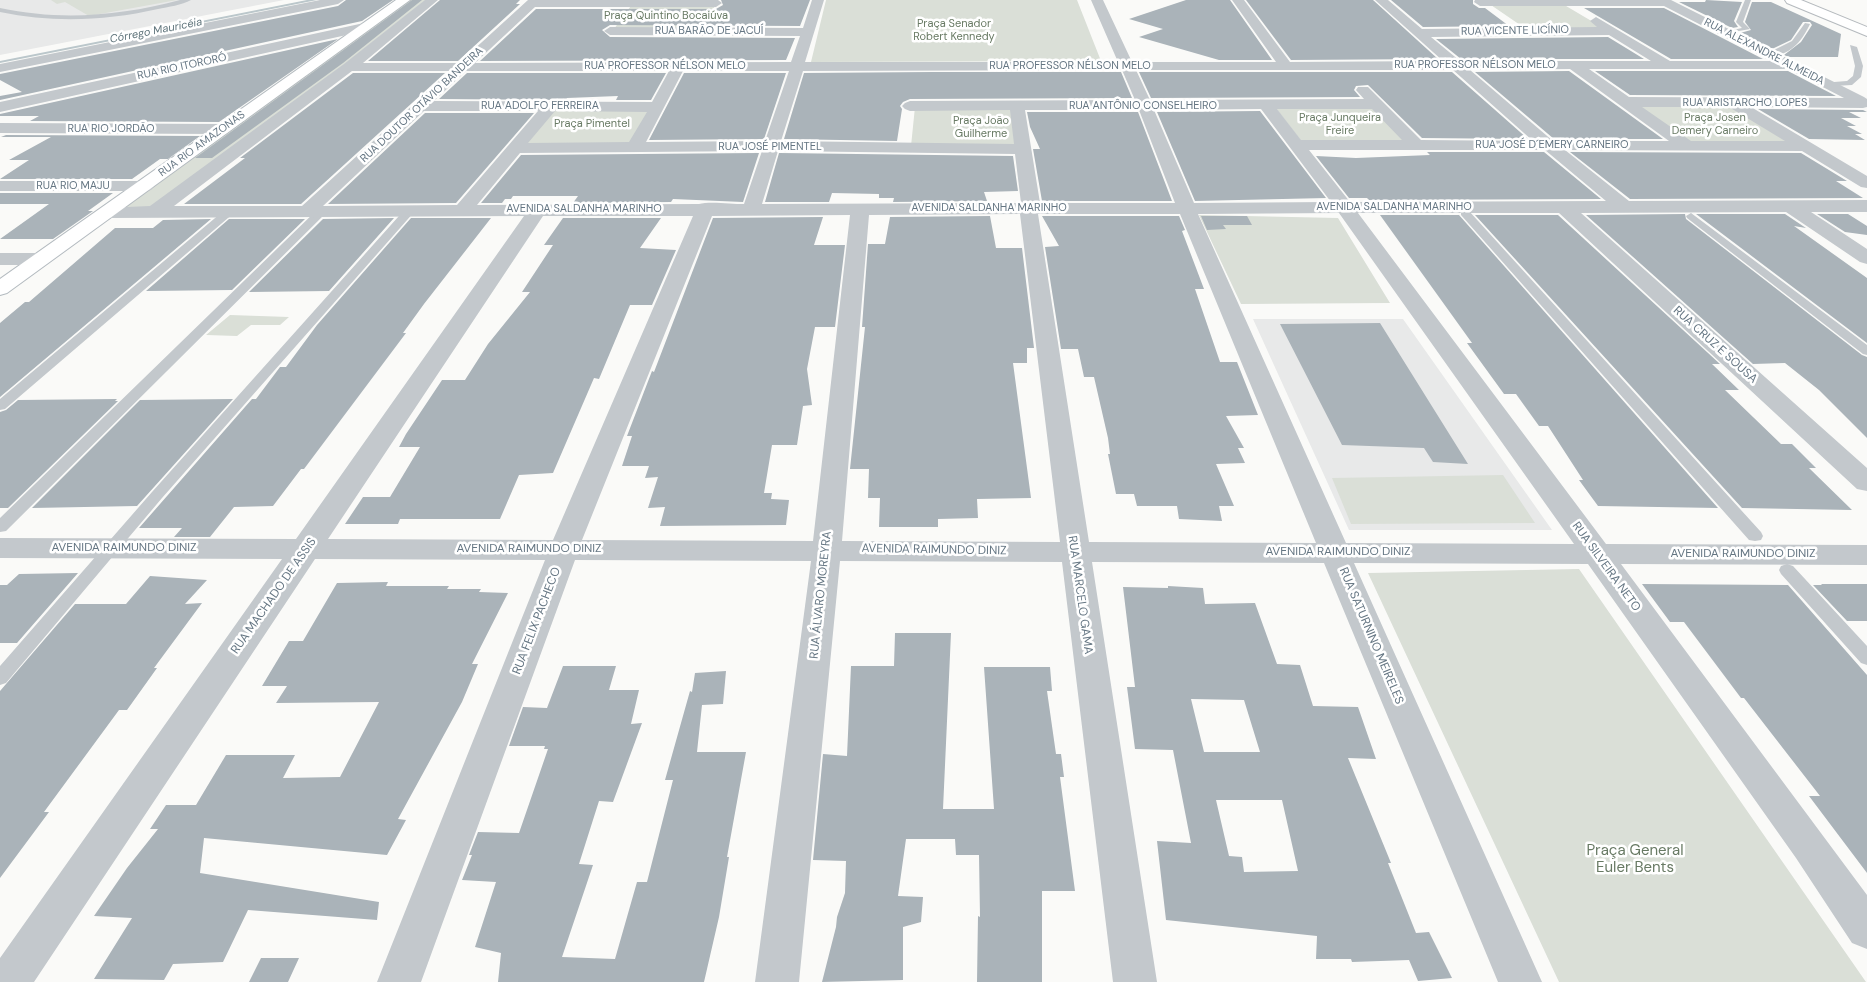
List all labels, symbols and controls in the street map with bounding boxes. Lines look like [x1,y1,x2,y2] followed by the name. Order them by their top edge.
[604,9,728,23] park label: Praça Quintino Bocaiúva
[109,16,203,46] water label: Córrego Mauricéia
[1702,16,1826,88] street label: RUA ALEXANDRE ALMEIDA
[913,17,995,43] park label: Praça Senador Robert Kennedy
[1461,23,1569,39] street label: RUA VICENTE LICÍNIO
[655,24,763,38] street label: RUA BARÃO DE JACUÍ
[358,44,486,166] street label: RUA DOUTOR OTÁVIO BANDEIRA
[136,51,228,83] street label: RUA RIO ITORORÓ
[1394,58,1556,72] street label: RUA PROFESSOR NÉLSON MELO
[584,59,746,73] street label: RUA PROFESSOR NÉLSON MELO
[989,59,1151,73] street label: RUA PROFESSOR NÉLSON MELO
[1683,96,1807,110] street label: RUA ARISTARCHO LOPES
[481,99,599,113] street label: RUA ADOLFO FERREIRA
[1069,99,1217,113] street label: RUA ANTÔNIO CONSELHEIRO
[156,108,248,180] street label: RUA RIO AMAZONAS
[1299,111,1381,137] park label: Praça Junqueira Freire
[1672,111,1758,137] park label: Praça Josen Demery Carneiro
[953,114,1009,140] park label: Praça João Guilherme
[554,117,630,131] park label: Praça Pimentel
[67,122,155,136] street label: RUA RIO JORDÃO
[1475,138,1629,152] street label: RUA JOSÉ D´EMERY CARNEIRO
[718,140,822,154] street label: RUA JOSÉ PIMENTEL
[36,179,110,193] street label: RUA RIO MAJU
[1316,200,1472,214] street label: AVENIDA SALDANHA MARINHO
[911,201,1067,215] street label: AVENIDA SALDANHA MARINHO
[506,202,662,216] street label: AVENIDA SALDANHA MARINHO
[1670,303,1760,387] street label: RUA CRUZ E SOUSA
[1569,519,1643,615] street label: RUA SILVEIRA NETO
[807,530,835,660] street label: RUA ÁLVARO MOREYRA
[228,535,320,657] street label: RUA MACHADO DE ASSIS
[1065,535,1095,655] street label: RUA MARCELO GAMA
[51,541,197,555] street label: AVENIDA RAIMUNDO DINIZ
[456,542,602,556] street label: AVENIDA RAIMUNDO DINIZ
[861,542,1007,558] street label: AVENIDA RAIMUNDO DINIZ
[1265,545,1411,559] street label: AVENIDA RAIMUNDO DINIZ
[1670,547,1816,561] street label: AVENIDA RAIMUNDO DINIZ
[510,565,564,677] street label: RUA FELIX PACHECO
[1336,566,1406,706] street label: RUA SATURNINO MEIRELES
[1586,842,1684,877] park label: Praça General Euler Bents

